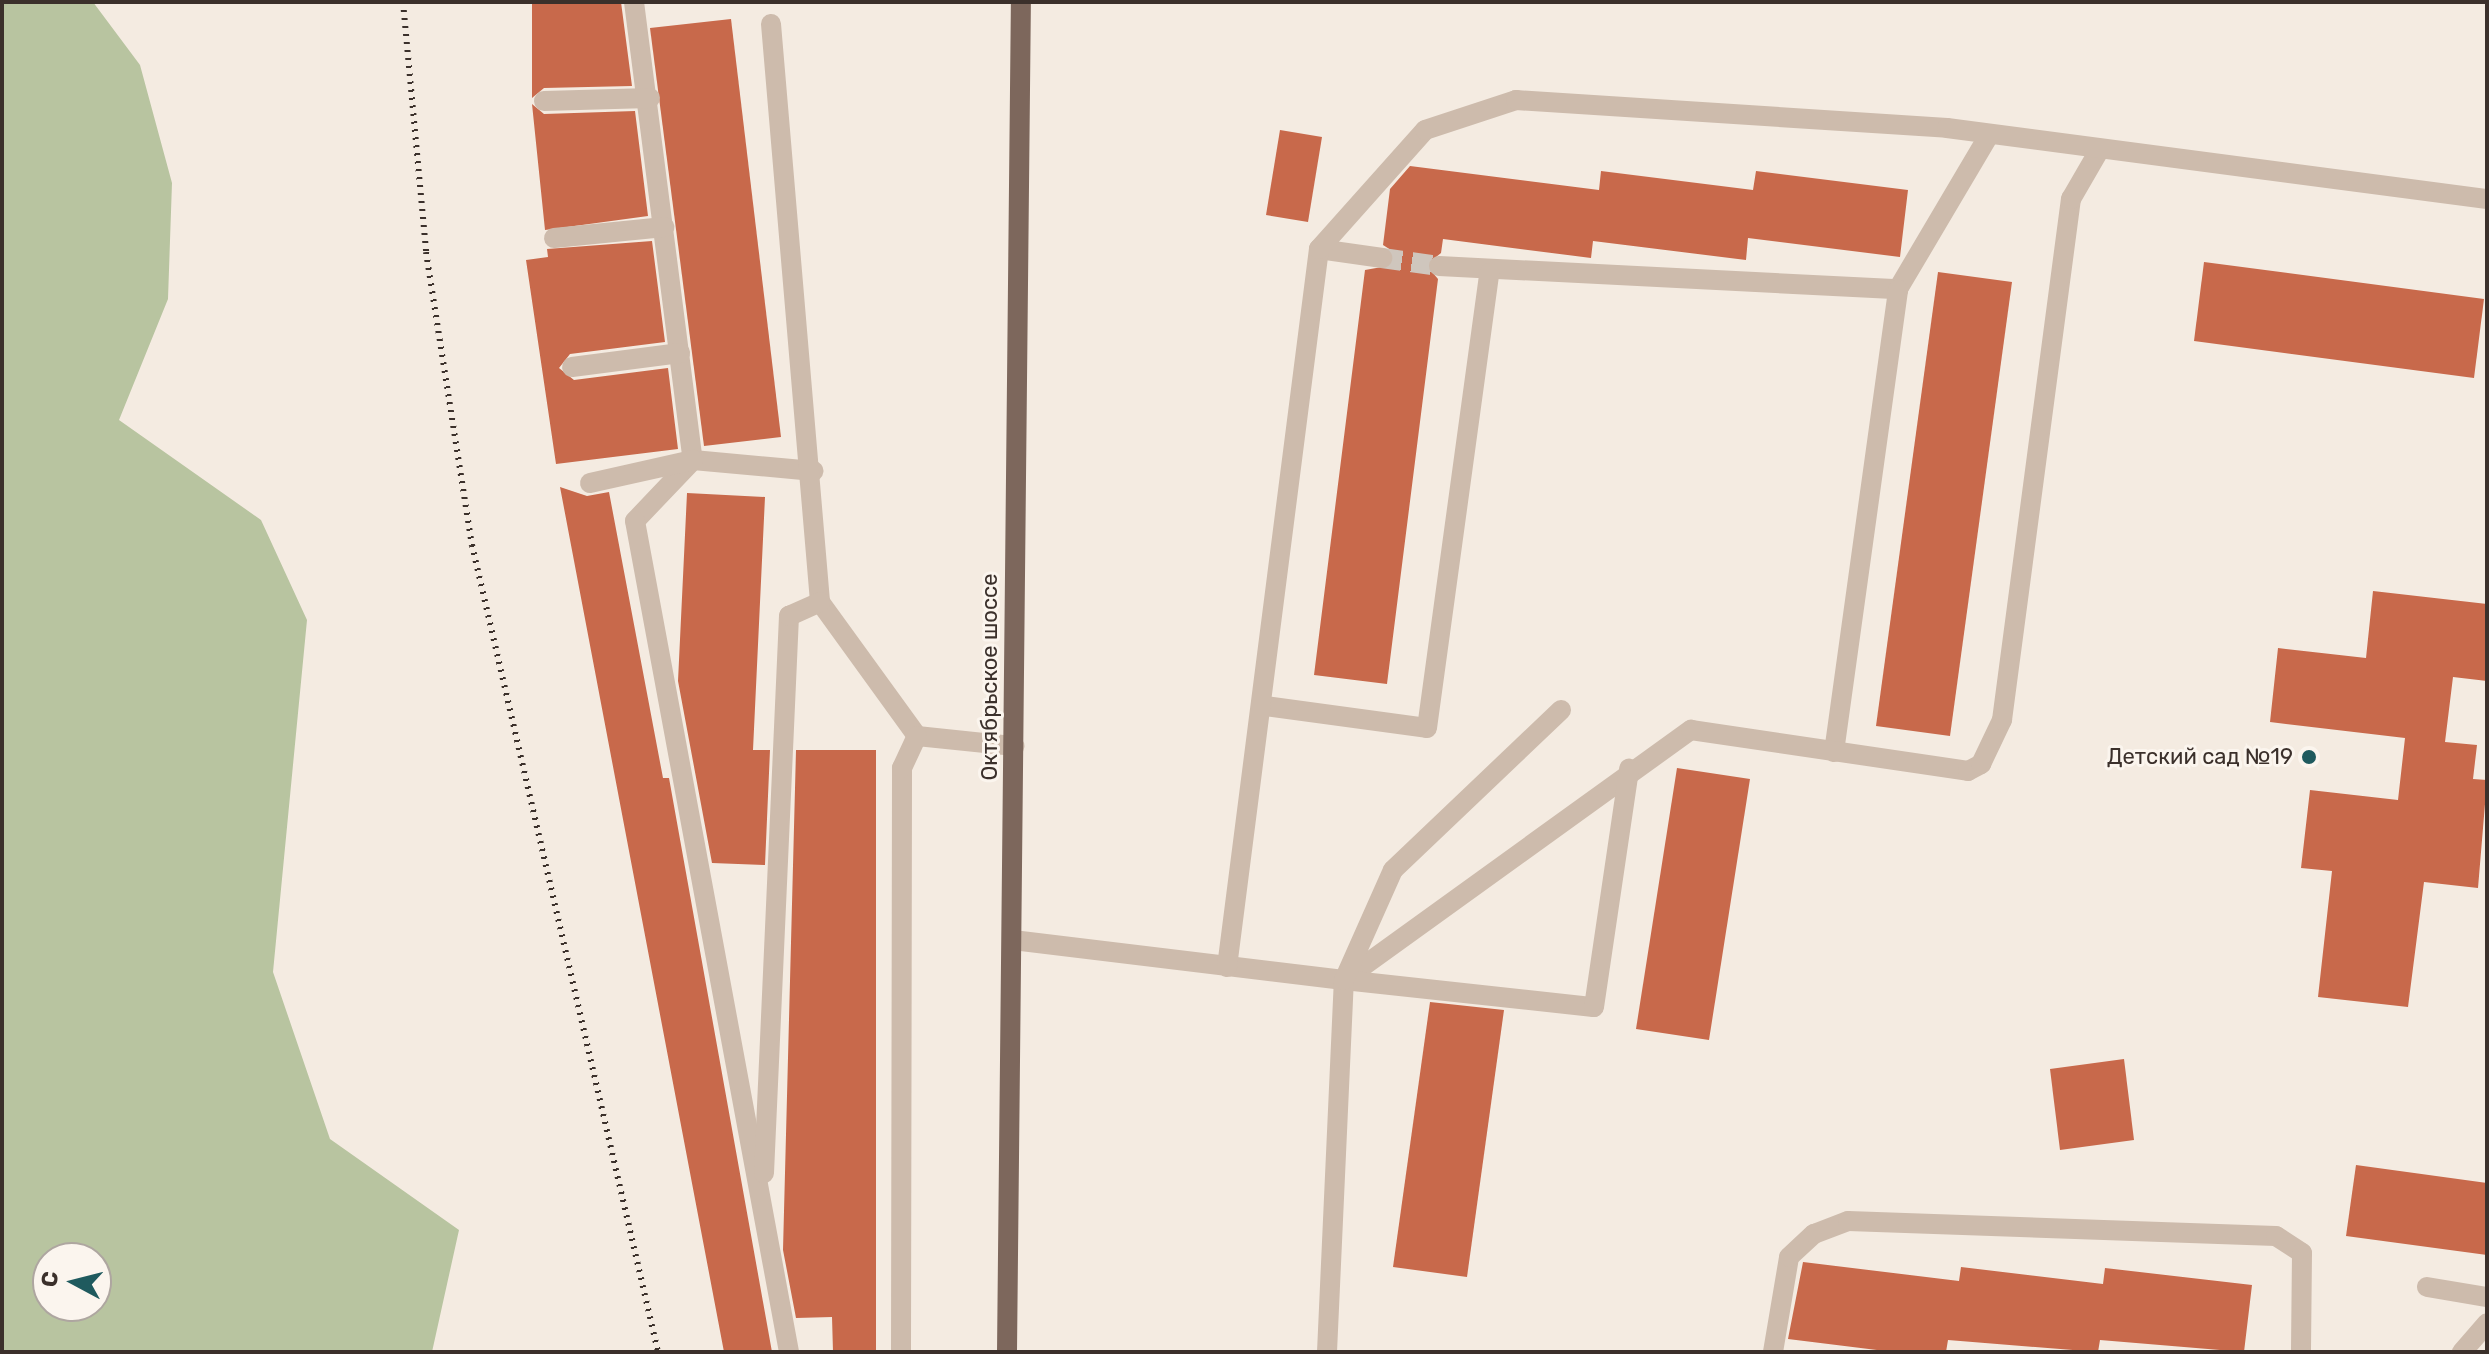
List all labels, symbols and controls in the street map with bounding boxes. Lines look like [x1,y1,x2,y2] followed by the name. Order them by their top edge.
[977,573,1003,781] street label: Октябрьское шоссе
[2107,744,2293,770] place label: Детский сад №19
[2300,748,2318,766] marker: Детский сад №19
[32,1242,112,1322] north arrow
[35,1270,64,1289] text: С

